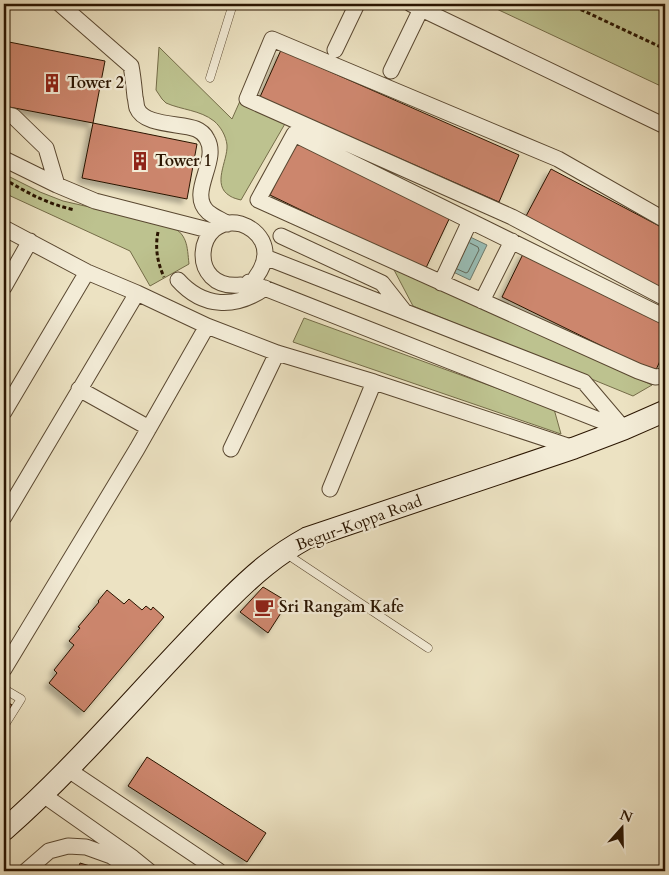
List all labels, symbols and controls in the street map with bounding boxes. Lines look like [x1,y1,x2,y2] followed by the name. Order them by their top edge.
[41,72,63,94] building icon: Tower 2
[67,72,124,94] place label: Tower 2
[129,150,151,172] building icon: Tower 1
[155,150,212,172] place label: Tower 1
[293,490,426,556] street label: Begur-Koppa Road
[253,596,275,618] cafe icon: Sri Rangam Kafe
[279,596,404,618] place label: Sri Rangam Kafe
[596,802,646,852] north arrow
[617,805,635,827] text: N

